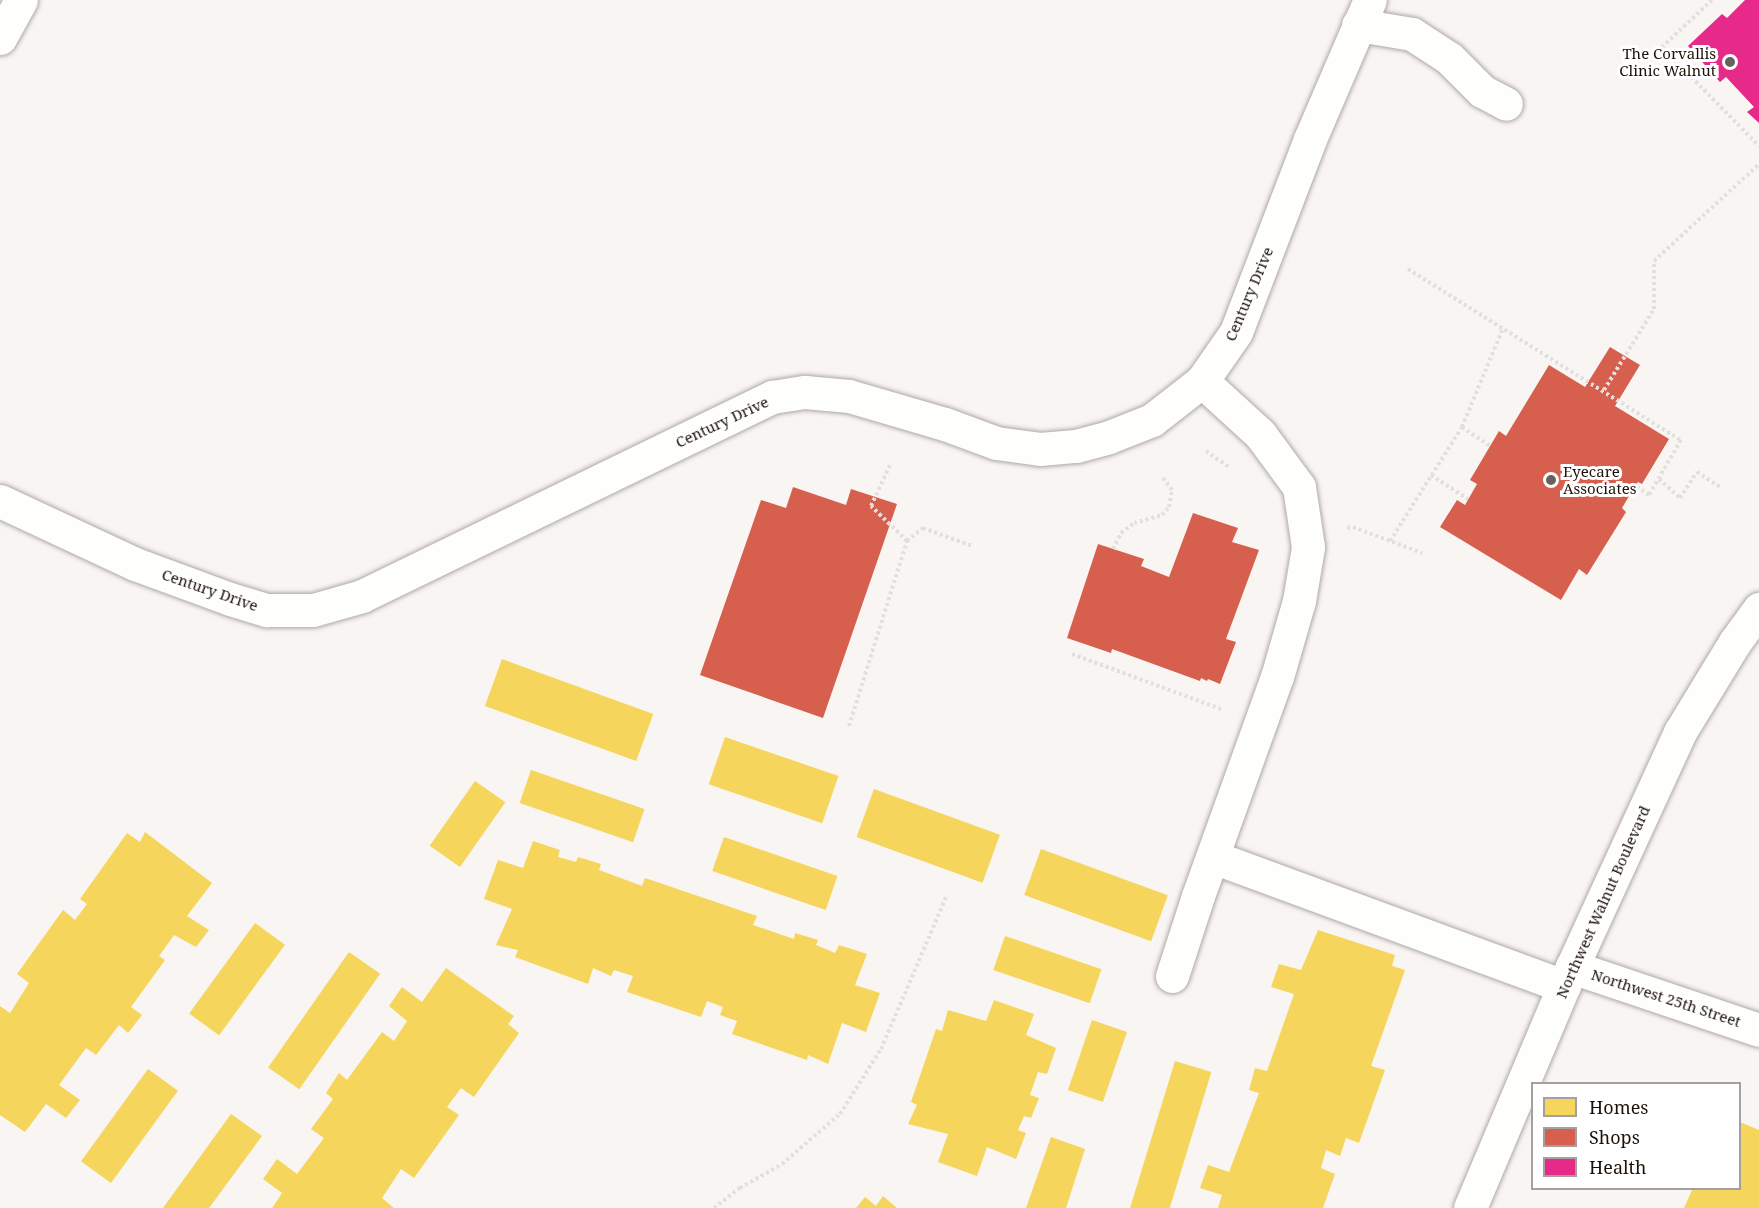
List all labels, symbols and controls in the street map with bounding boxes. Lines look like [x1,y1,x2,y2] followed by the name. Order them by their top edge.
[1619,44,1716,79] place label: The Corvallis Clinic Walnut
[1721,53,1739,71] marker: The Corvallis Clinic Walnut
[1221,244,1277,344] street label: Century Drive
[673,393,771,451] street label: Century Drive
[1563,462,1636,497] place label: Eyecare Associates
[1544,473,1558,487] marker: Eyecare Associates
[159,565,261,615] street label: Century Drive
[1552,803,1654,1001] street label: Northwest Walnut Boulevard
[1589,965,1743,1031] street label: Northwest 25th Street
[1531,1082,1741,1190] legend
[1589,1095,1648,1119] text: Homes
[1589,1125,1640,1149] text: Shops
[1589,1155,1646,1179] text: Health

